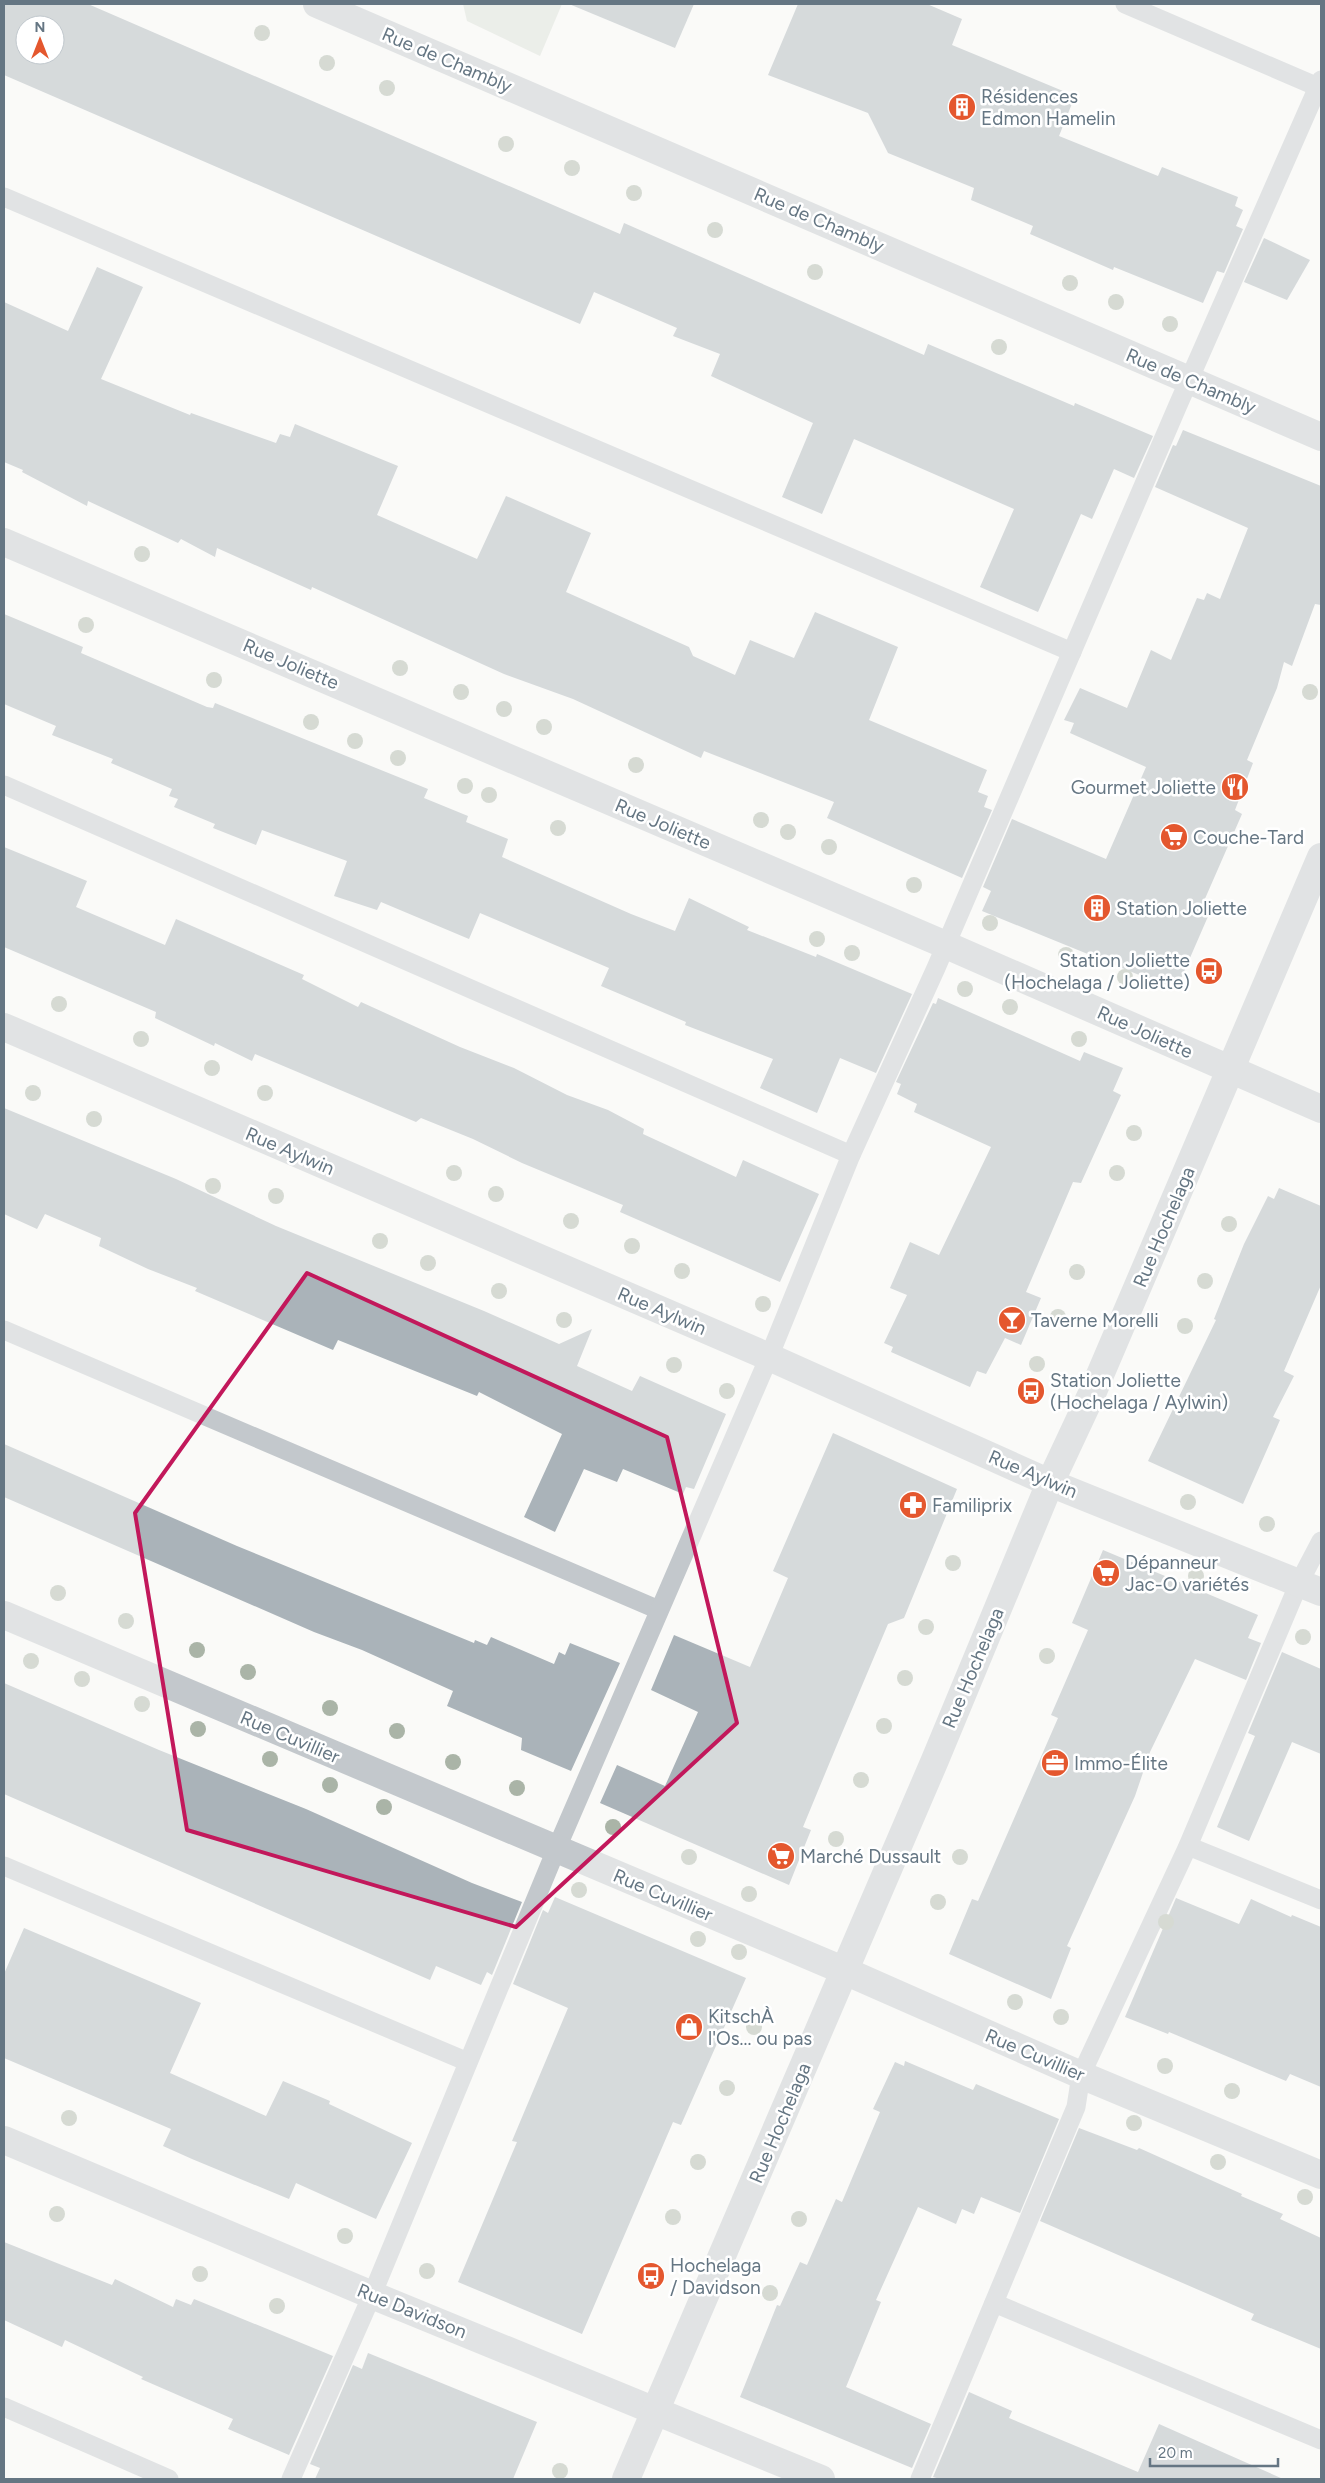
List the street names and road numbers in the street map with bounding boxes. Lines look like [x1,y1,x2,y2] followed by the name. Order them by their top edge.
[378,22,516,98] street label: Rue de Chambly
[750,182,888,258] street label: Rue de Chambly
[1122,343,1260,419] street label: Rue de Chambly
[240,633,342,695] street label: Rue Joliette
[612,793,714,855] street label: Rue Joliette
[1094,1001,1196,1063] street label: Rue Joliette
[242,1122,338,1180] street label: Rue Aylwin
[1128,1163,1200,1291] street label: Rue Hochelaga
[614,1282,710,1340] street label: Rue Aylwin
[985,1445,1081,1503] street label: Rue Aylwin
[937,1604,1009,1732] street label: Rue Hochelaga
[237,1706,344,1768] street label: Rue Cuvillier
[610,1864,717,1926] street label: Rue Cuvillier
[982,2024,1089,2086] street label: Rue Cuvillier
[744,2059,816,2187] street label: Rue Hochelaga
[354,2279,470,2343] street label: Rue Davidson

